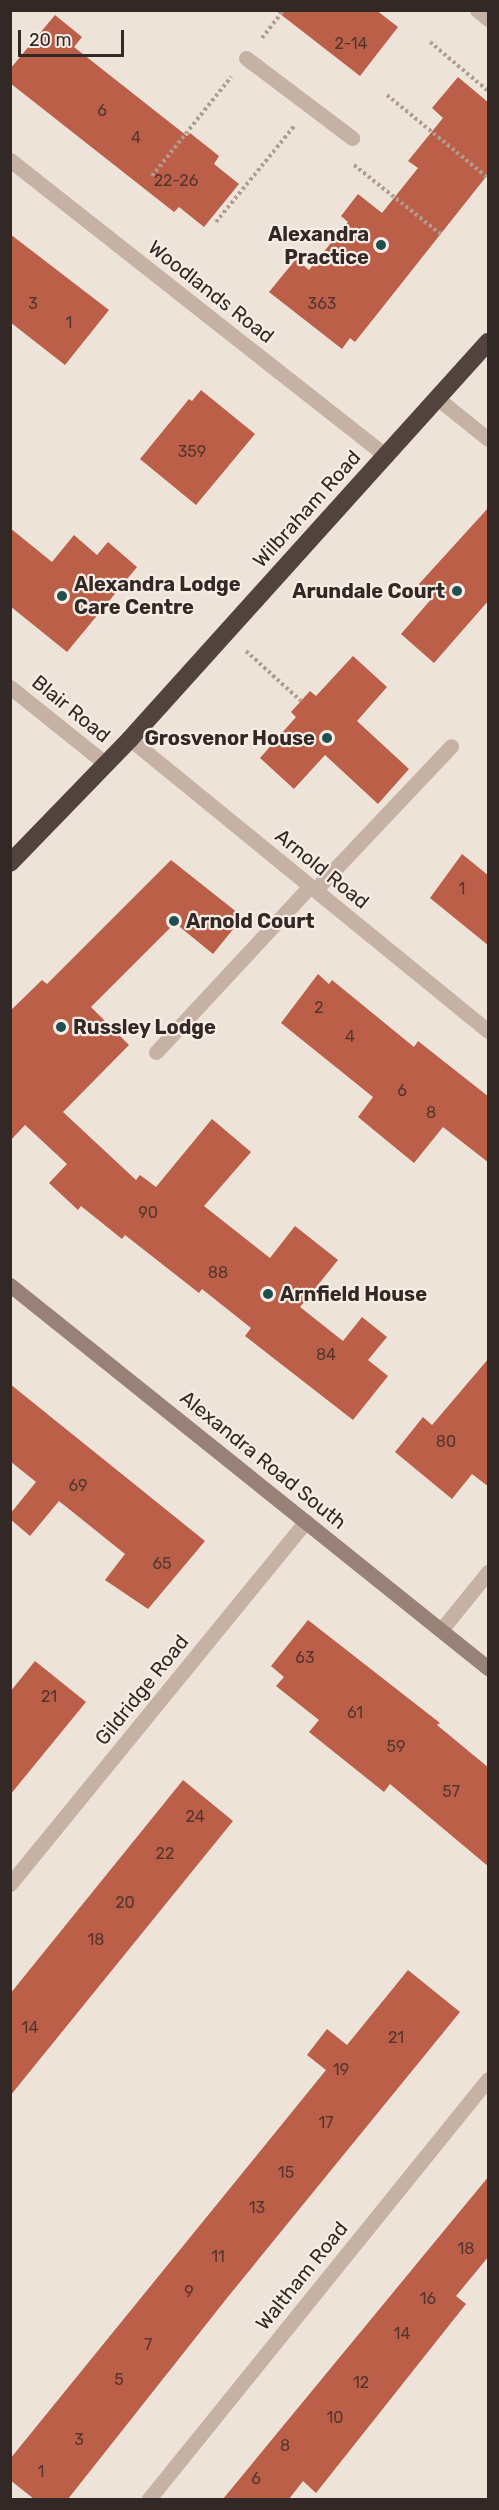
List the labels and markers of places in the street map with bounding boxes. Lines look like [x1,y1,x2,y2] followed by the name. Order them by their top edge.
[268,222,369,269] place label: Alexandra Practice
[374,238,388,252] marker: Alexandra Practice
[74,572,241,619] place label: Alexandra Lodge Care Centre
[292,579,445,603] place label: Arundale Court
[450,584,464,598] marker: Arundale Court
[55,589,69,603] marker: Alexandra Lodge Care Centre
[144,726,315,750] place label: Grosvenor House
[320,731,334,745] marker: Grosvenor House
[186,909,315,933] place label: Arnold Court
[167,914,181,928] marker: Arnold Court
[73,1015,216,1039] place label: Russley Lodge
[54,1020,68,1034] marker: Russley Lodge
[280,1282,427,1306] place label: Arnfield House
[261,1287,275,1301] marker: Arnfield House

